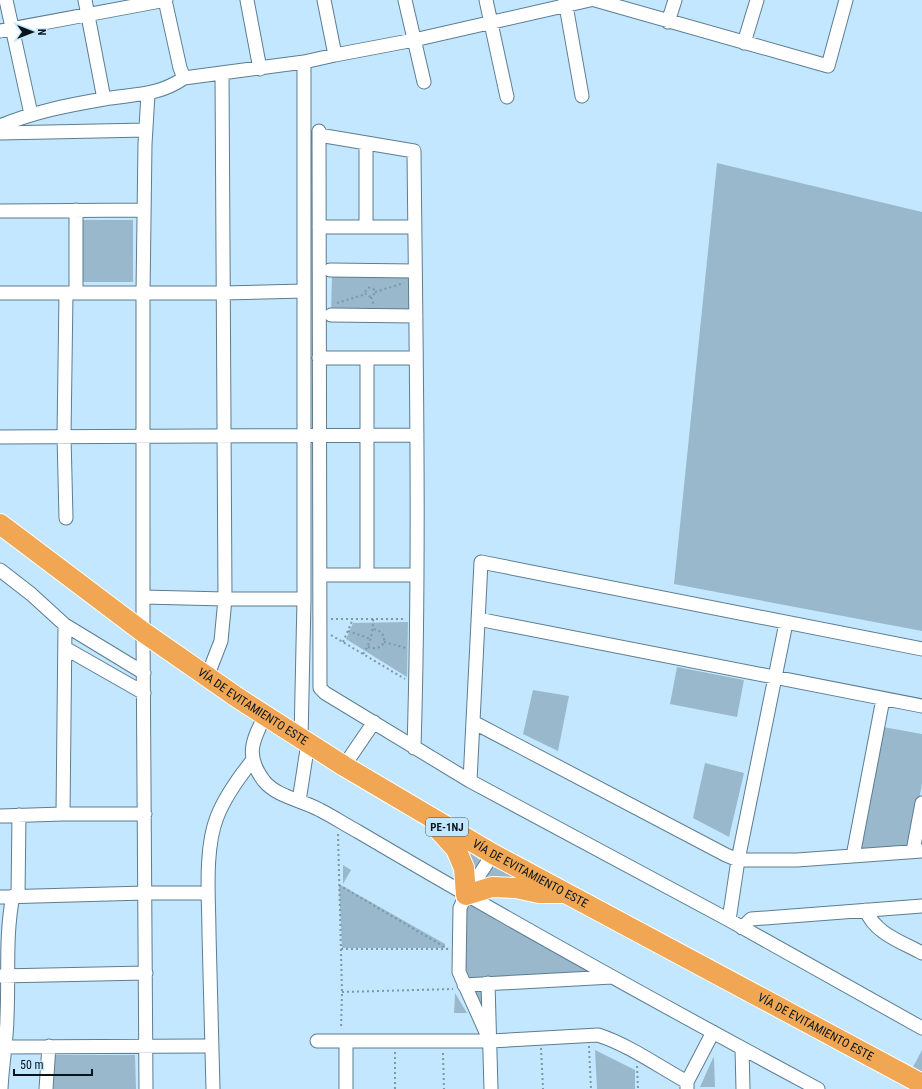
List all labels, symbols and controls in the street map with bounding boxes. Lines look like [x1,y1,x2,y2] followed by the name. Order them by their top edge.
[12,12,52,52] north arrow
[35,29,48,36] text: N
[195,665,311,748] street label: VÍA DE EVITAMIENTO ESTE
[426,818,468,836] road number: PE-1NJ
[470,837,590,911] street label: VÍA DE EVITAMIENTO ESTE
[755,990,876,1064] street label: VÍA DE EVITAMIENTO ESTE
[14,1051,92,1077] scale bar
[20,1058,44,1072] text: 50 m

